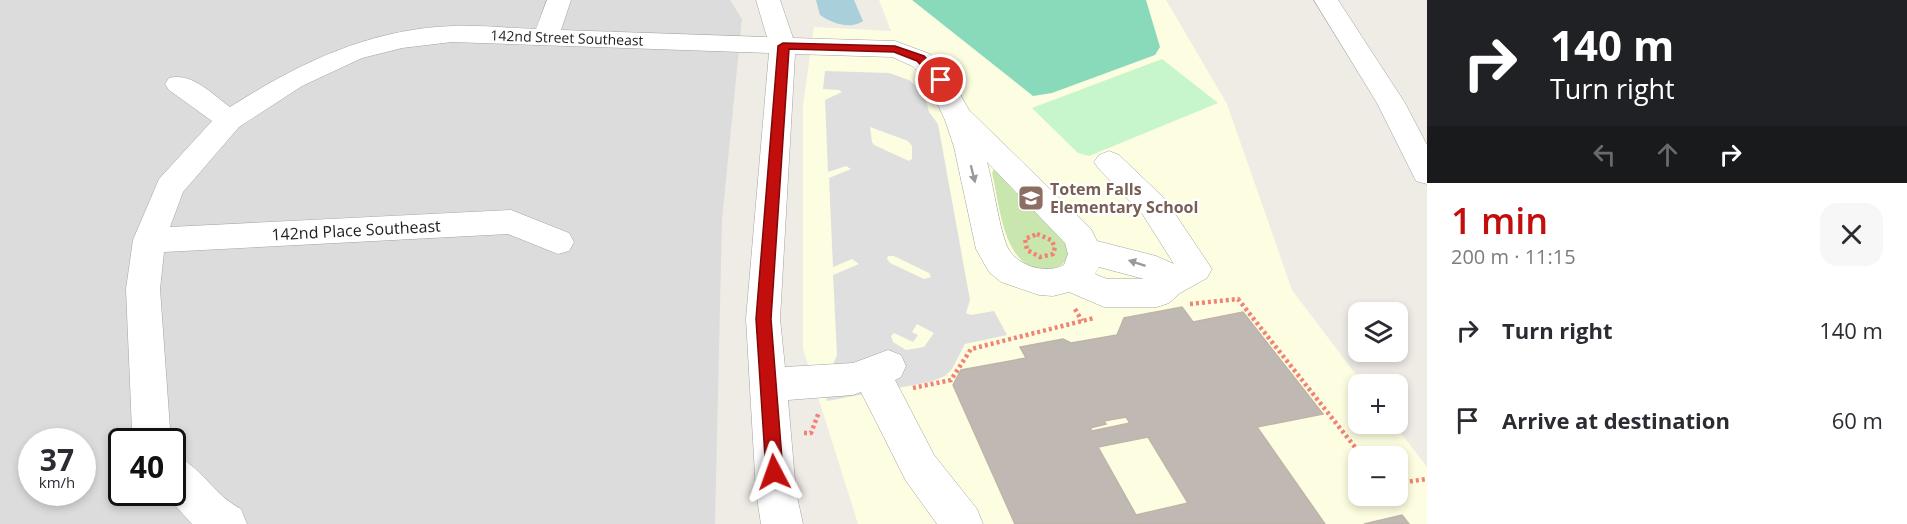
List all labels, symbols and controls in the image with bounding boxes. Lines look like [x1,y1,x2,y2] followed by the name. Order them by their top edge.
[1550,16,1674,73] text: 140 m
[1451,24,1529,102] icon: right
[490,25,644,50] street label: 142nd Street Southeast
[915,54,966,105] pin
[924,63,957,96] icon: arrive
[1550,70,1675,107] text: Turn right
[1588,138,1621,171] icon: left
[1651,138,1684,171] icon: ahead
[1714,138,1747,171] icon: right
[969,164,979,183] one-way arrow
[1050,178,1198,218] place label: Totem Falls Elementary School
[1016,183,1046,213] school or university icon: Totem Falls Elementary School
[1451,196,1548,245] text: 1 min
[1820,203,1883,266] button: close
[271,215,441,245] street label: 142nd Place Southeast
[1451,243,1576,270] text: 200 m · 11:15
[1128,258,1146,267] one-way arrow
[1348,302,1408,506] map controls
[1348,302,1408,362] button: layers
[1451,314,1484,347] icon: right
[1502,315,1613,345] text: Turn right
[1819,315,1883,345] text: 140 m
[1348,374,1408,434] button: +
[1451,404,1484,437] icon: arrive
[1502,405,1730,435] text: Arrive at destination
[1832,405,1883,435] text: 60 m
[108,428,186,506] speed limit sign: 40
[40,439,74,480] text: 37
[742,440,806,504] position arrow
[1348,446,1408,506] button: −
[39,472,75,492] text: km/h

